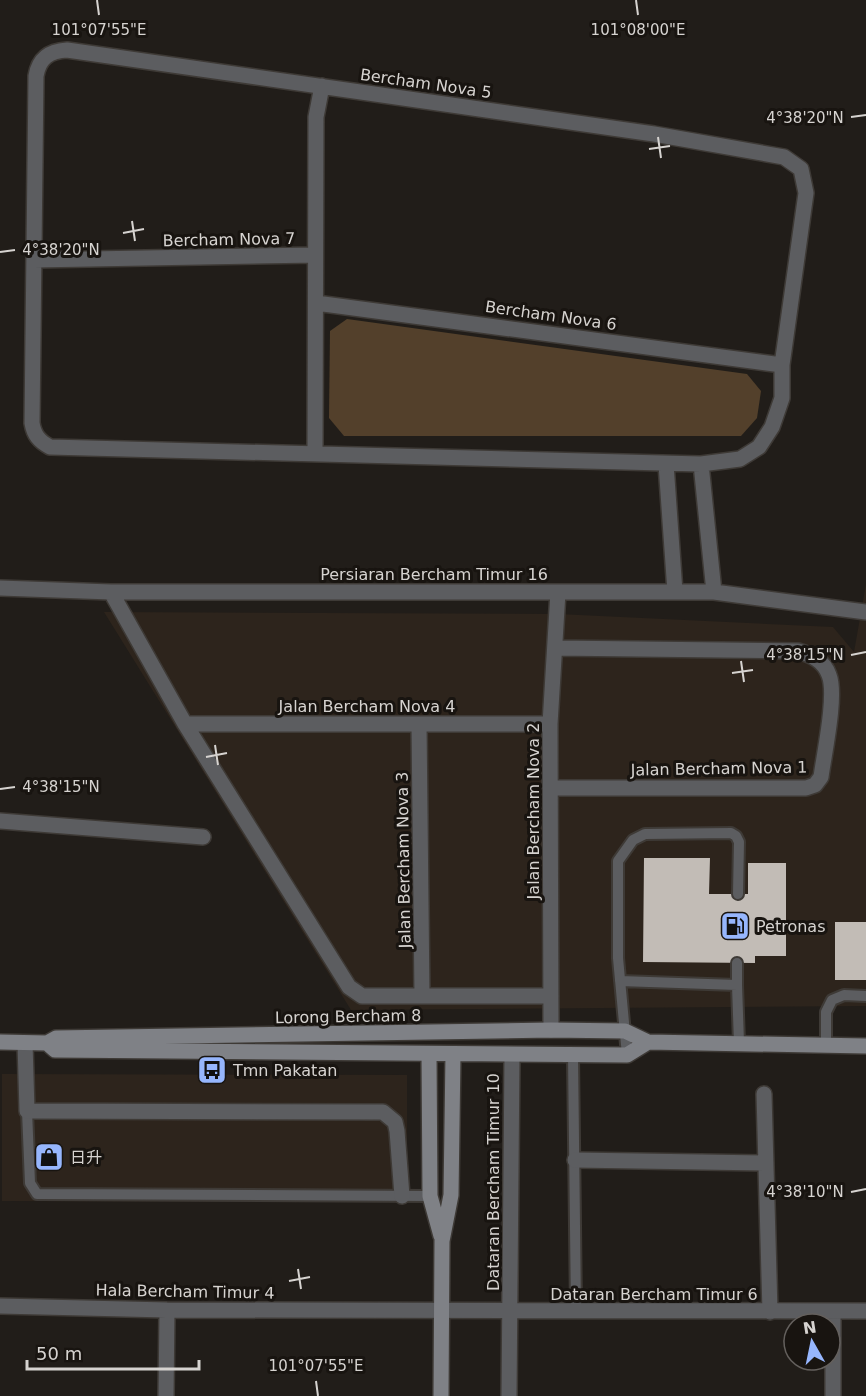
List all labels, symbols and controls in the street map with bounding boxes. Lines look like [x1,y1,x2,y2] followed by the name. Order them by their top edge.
[52,21,146,39] text: 101°07'55"E
[591,21,685,39] text: 101°08'00"E
[359,65,493,102] street label: Bercham Nova 5
[766,109,844,127] text: 4°38'20"N
[162,229,296,250] street label: Bercham Nova 7
[22,241,100,259] text: 4°38'20"N
[484,297,618,334] street label: Bercham Nova 6
[320,565,548,584] street label: Persiaran Bercham Timur 16
[766,646,844,664] text: 4°38'15"N
[278,697,455,716] street label: Jalan Bercham Nova 4
[524,723,543,900] street label: Jalan Bercham Nova 2
[629,757,808,780] street label: Jalan Bercham Nova 1
[392,771,415,950] street label: Jalan Bercham Nova 3
[22,778,100,796] text: 4°38'15"N
[719,910,751,942] fuel station icon: Petronas
[756,917,826,936] place label: Petronas
[275,1006,421,1027] street label: Lorong Bercham 8
[196,1054,228,1086] bus stop icon: Tmn Pakatan
[232,1061,337,1080] place label: Tmn Pakatan
[484,1073,503,1291] street label: Dataran Bercham Timur 10
[33,1141,65,1173] shop icon: 日升
[70,1148,102,1167] place label: 日升
[766,1183,844,1201] text: 4°38'10"N
[95,1280,275,1303] street label: Hala Bercham Timur 4
[550,1285,758,1304] street label: Dataran Bercham Timur 6
[782,1312,842,1372] north arrow
[802,1317,818,1338] text: N
[27,1333,200,1371] scale bar
[36,1343,82,1364] text: 50 m
[269,1357,363,1375] text: 101°07'55"E

